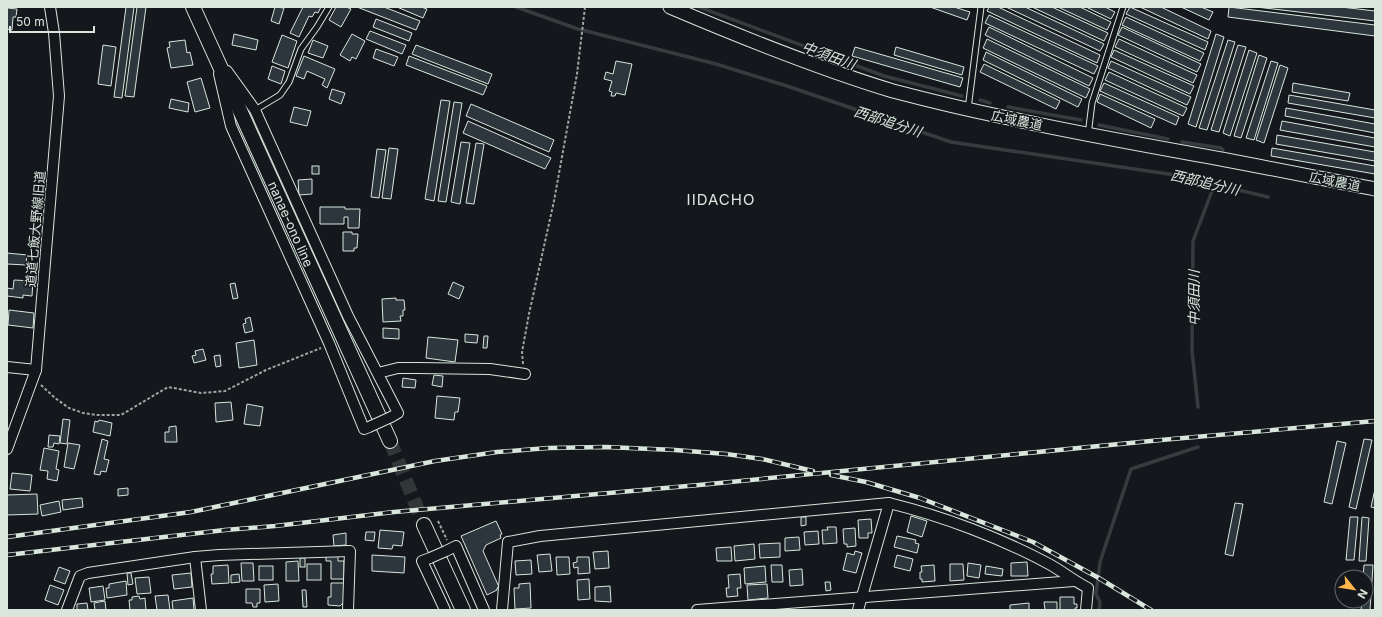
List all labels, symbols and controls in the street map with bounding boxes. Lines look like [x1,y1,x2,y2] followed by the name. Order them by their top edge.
[10,8,94,34] scale bar
[16,14,45,29] text: 50 m
[800,37,860,73] water label: 中須田川
[852,102,926,141] water label: 西部追分川
[990,107,1044,133] street label: 広域農道
[1169,166,1243,199] water label: 西部追分川
[1308,168,1362,194] street label: 広域農道
[22,170,48,288] street label: 道道七飯大野線旧道
[265,179,317,269] street label: nanae-ono line
[687,190,755,209] district label: IIDACHO
[1185,268,1202,326] water label: 中須田川
[1334,569,1374,609] north arrow
[1355,587,1371,601] text: N

